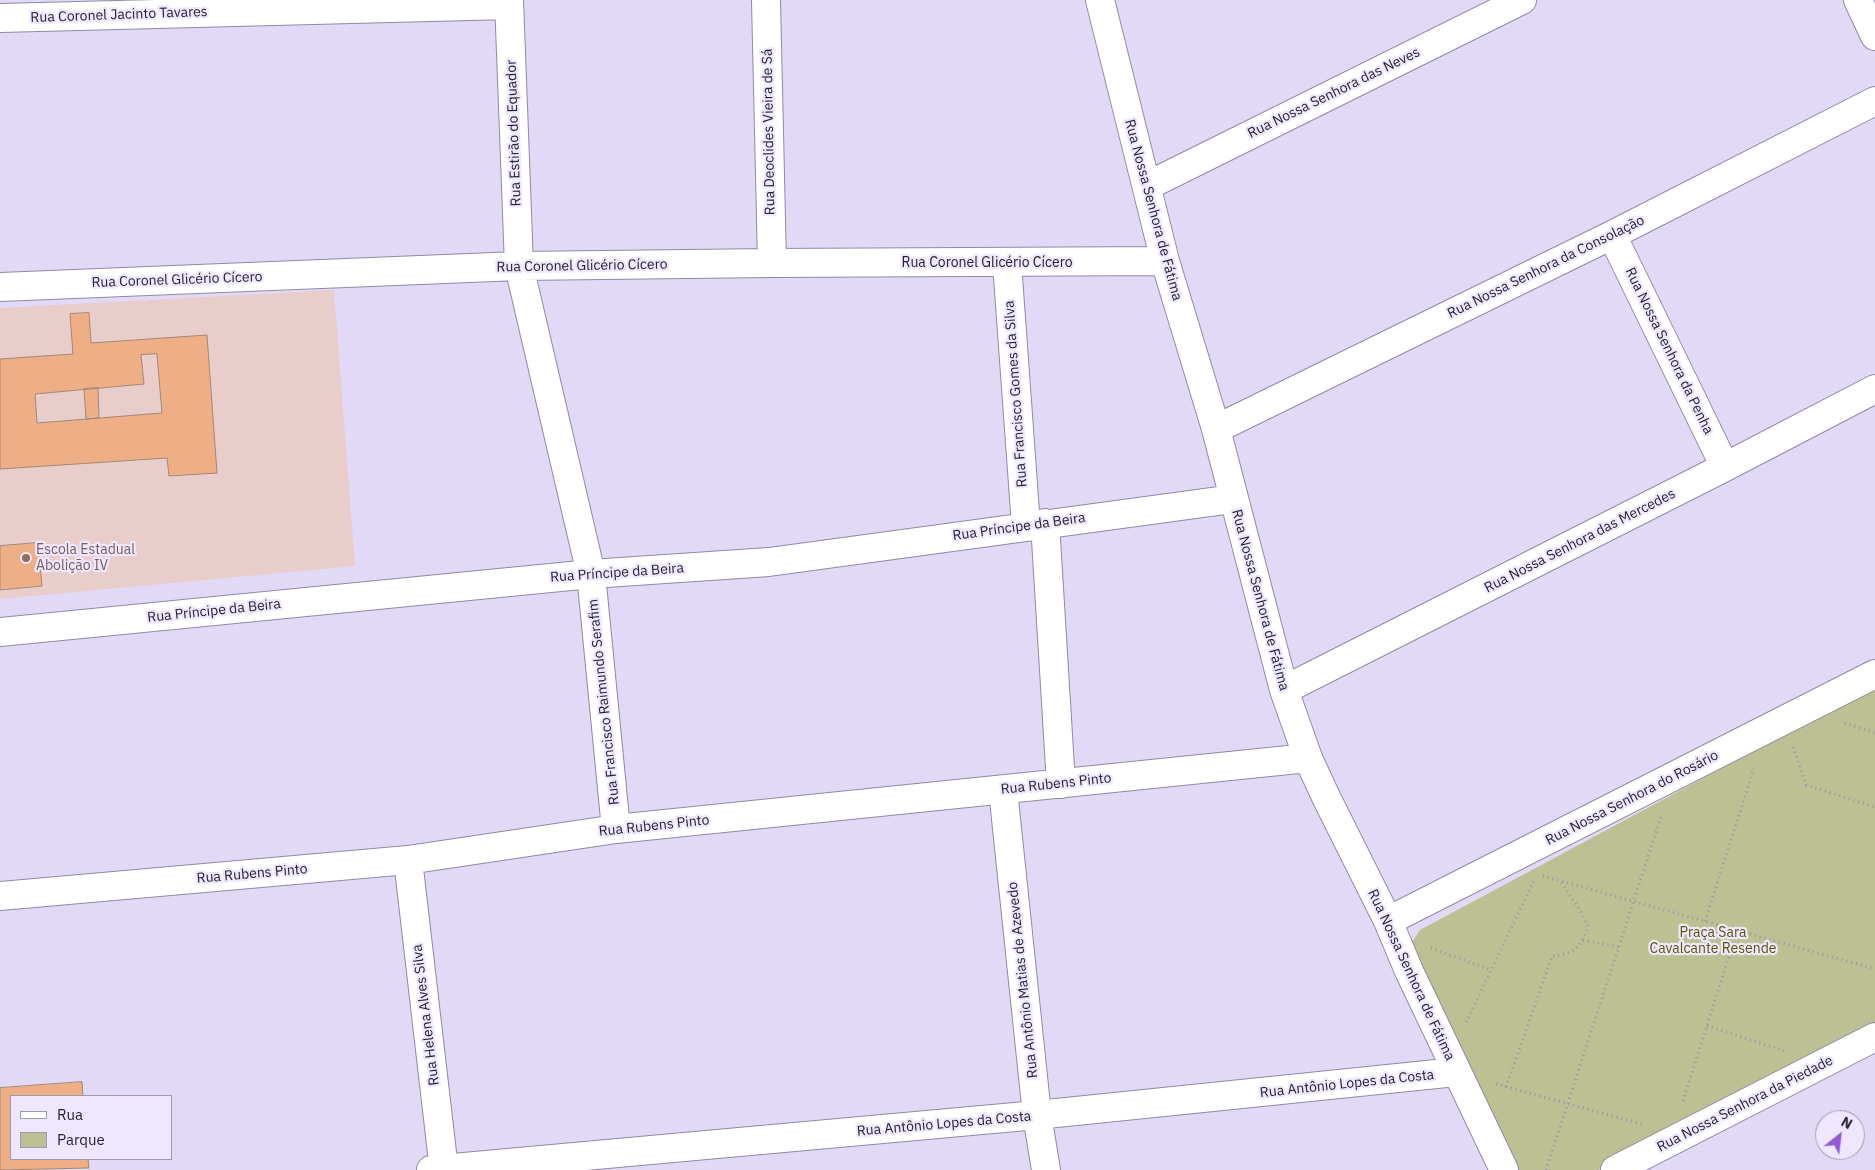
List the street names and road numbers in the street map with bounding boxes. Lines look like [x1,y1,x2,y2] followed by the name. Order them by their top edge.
[30,4,208,26] street label: Rua Coronel Jacinto Tavares
[1245,44,1423,142] street label: Rua Nossa Senhora das Neves
[759,49,779,215] street label: Rua Deoclides Vieira de Sá
[503,59,525,207] street label: Rua Estirão do Equador
[1121,117,1185,303] street label: Rua Nossa Senhora de Fátima
[1445,212,1647,322] street label: Rua Nossa Senhora da Consolação
[901,255,1073,271] street label: Rua Coronel Glicério Cícero
[496,256,668,276] street label: Rua Coronel Glicério Cícero
[1621,265,1717,437] street label: Rua Nossa Senhora da Penha
[91,269,263,291] street label: Rua Coronel Glicério Cícero
[1001,300,1031,488] street label: Rua Francisco Gomes da Silva
[1482,485,1678,597] street label: Rua Nossa Senhora das Mercedes
[1228,507,1292,693] street label: Rua Nossa Senhora de Fátima
[951,509,1087,545] street label: Rua Príncipe da Beira
[550,560,684,586] street label: Rua Príncipe da Beira
[146,596,282,626] street label: Rua Príncipe da Beira
[585,598,623,806] street label: Rua Francisco Raimundo Serafim
[1543,747,1721,849] street label: Rua Nossa Senhora do Rosário
[1000,770,1112,798] street label: Rua Rubens Pinto
[598,812,710,840] street label: Rua Rubens Pinto
[196,861,308,887] street label: Rua Rubens Pinto
[1004,881,1042,1079] street label: Rua Antônio Matias de Azevedo
[1364,887,1458,1063] street label: Rua Nossa Senhora de Fátima
[409,943,443,1087] street label: Rua Helena Alves Silva
[1654,1052,1836,1156] street label: Rua Nossa Senhora da Piedade
[1259,1066,1435,1102] street label: Rua Antônio Lopes da Costa
[856,1108,1032,1140] street label: Rua Antônio Lopes da Costa

